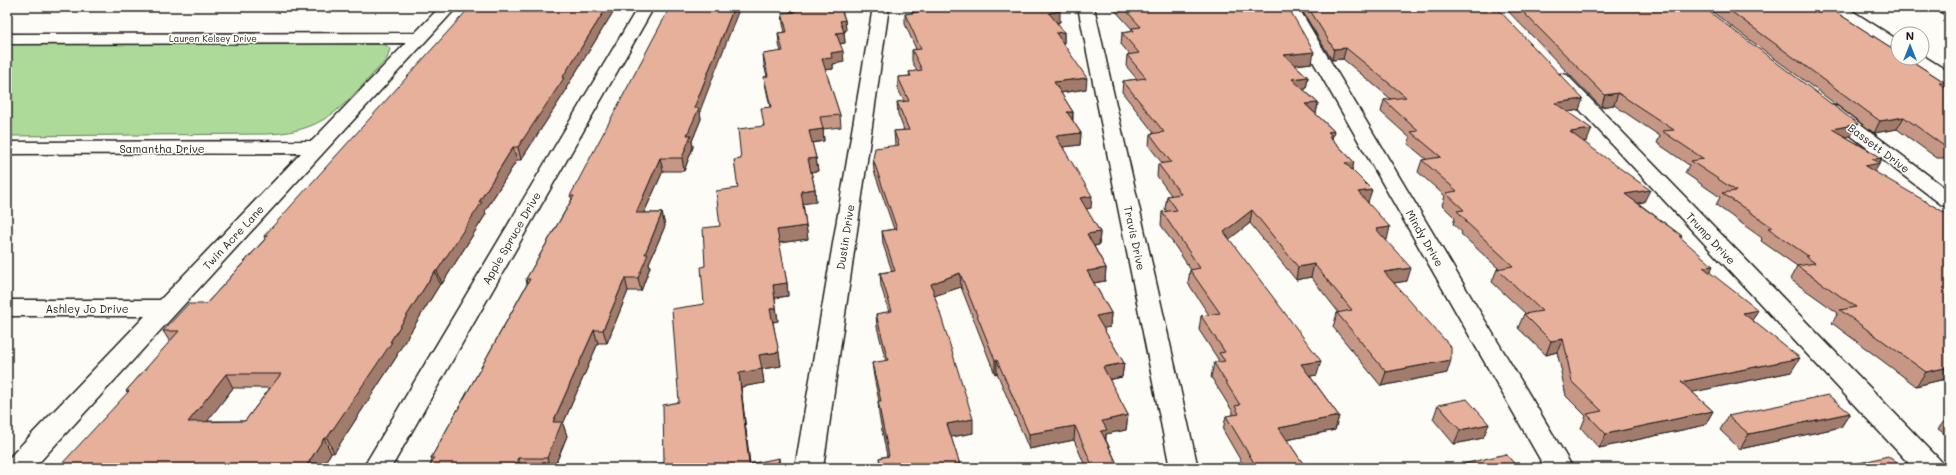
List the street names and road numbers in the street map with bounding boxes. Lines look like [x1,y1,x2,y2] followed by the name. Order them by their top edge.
[169,33,257,44] street label: Lauren Kelsey Drive
[1845,120,1913,176] street label: Bassett Drive
[119,141,205,156] street label: Samantha Drive
[478,189,544,287] street label: Apple Spruce Drive
[199,201,267,273] street label: Twin Acre Lane
[832,203,858,271] street label: Dustin Drive
[1121,204,1149,272] street label: Travis Drive
[1403,207,1447,269] street label: Mindy Drive
[1683,209,1739,267] street label: Trump Drive
[45,301,129,316] street label: Ashley Jo Drive

